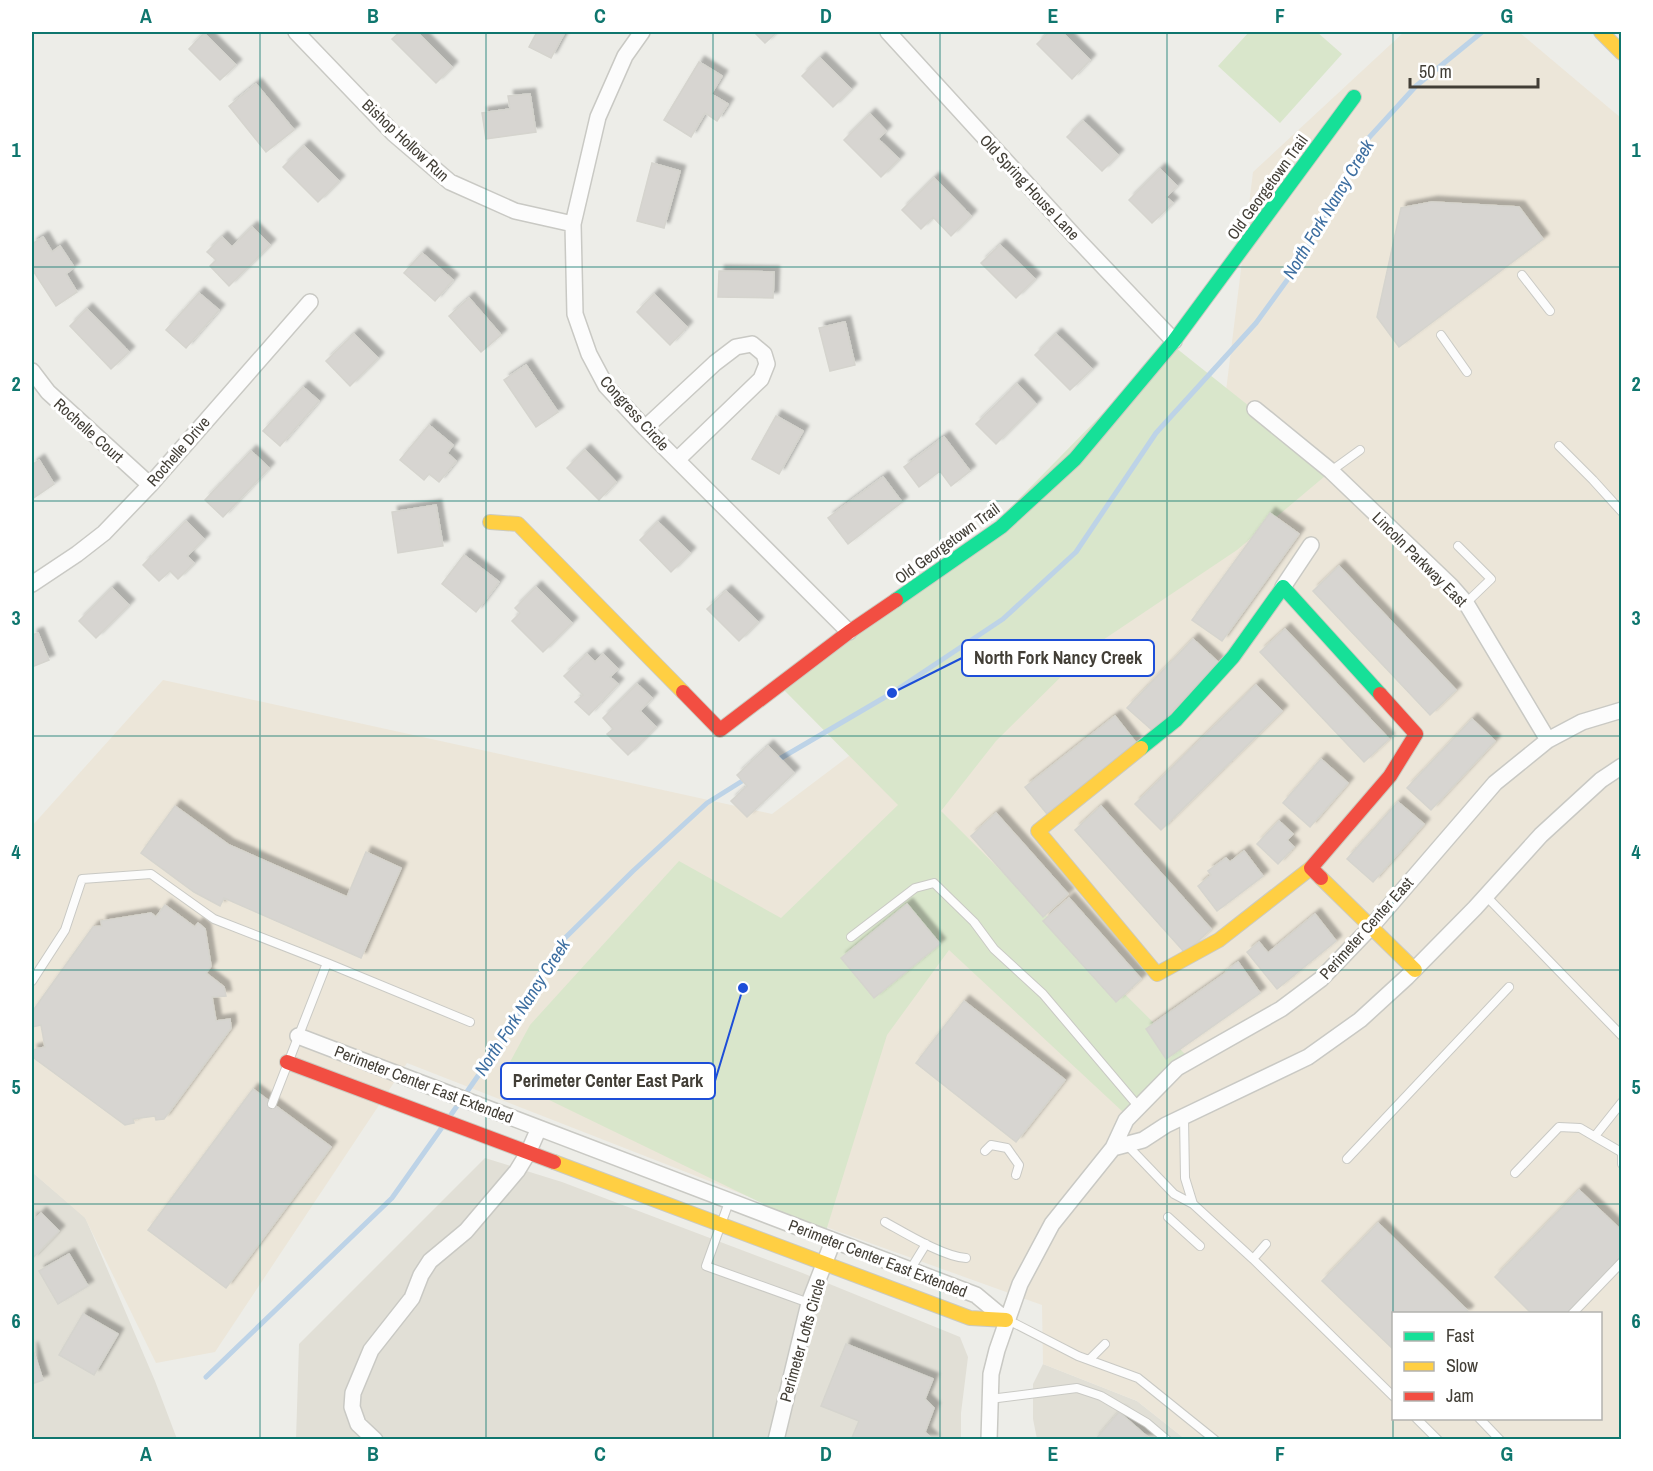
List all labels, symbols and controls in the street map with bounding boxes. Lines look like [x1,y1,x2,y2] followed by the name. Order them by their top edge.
[140,2,152,29] text: A
[367,2,379,29] text: B
[594,2,606,29] text: C
[820,2,832,29] text: D
[1048,2,1059,29] text: E
[1275,2,1285,29] text: F
[1501,2,1513,29] text: G
[1410,51,1538,89] scale bar
[1419,59,1452,84] text: 50 m
[358,94,454,186] street label: Bishop Hollow Run
[975,129,1085,245] street label: Old Spring House Lane
[1221,130,1313,244] street label: Old Georgetown Trail
[1276,134,1380,283] water label: North Fork Nancy Creek
[11,136,21,163] text: 1
[1631,136,1641,163] text: 1
[11,370,21,397] text: 2
[1631,370,1641,397] text: 2
[595,371,675,455] street label: Congress Circle
[49,393,129,467] street label: Rochelle Court
[141,411,215,491] street label: Rochelle Drive
[890,497,1004,589] street label: Old Georgetown Trail
[1368,507,1473,612] street label: Lincoln Parkway East
[11,604,21,631] text: 3
[1631,604,1641,631] text: 3
[962,640,1154,676] callout: North Fork Nancy Creek
[974,645,1143,670] text: North Fork Nancy Creek
[11,838,21,865] text: 4
[1631,838,1641,865] text: 4
[1314,872,1418,984] street label: Perimeter Center East
[468,933,576,1080] water label: North Fork Nancy Creek
[332,1040,516,1128] street label: Perimeter Center East Extended
[501,1063,715,1099] callout: Perimeter Center East Park
[513,1068,704,1093] text: Perimeter Center East Park
[11,1073,21,1100] text: 5
[1631,1073,1641,1100] text: 5
[786,1214,970,1302] street label: Perimeter Center East Extended
[774,1276,830,1404] street label: Perimeter Lofts Circle
[11,1307,21,1334] text: 6
[1631,1307,1641,1334] text: 6
[1392,1312,1602,1420] legend
[1446,1323,1474,1348] text: Fast
[1446,1353,1478,1378] text: Slow
[1446,1383,1474,1408] text: Jam
[140,1440,152,1467] text: A
[367,1440,379,1467] text: B
[594,1440,606,1467] text: C
[820,1440,832,1467] text: D
[1048,1440,1059,1467] text: E
[1275,1440,1285,1467] text: F
[1501,1440,1513,1467] text: G

